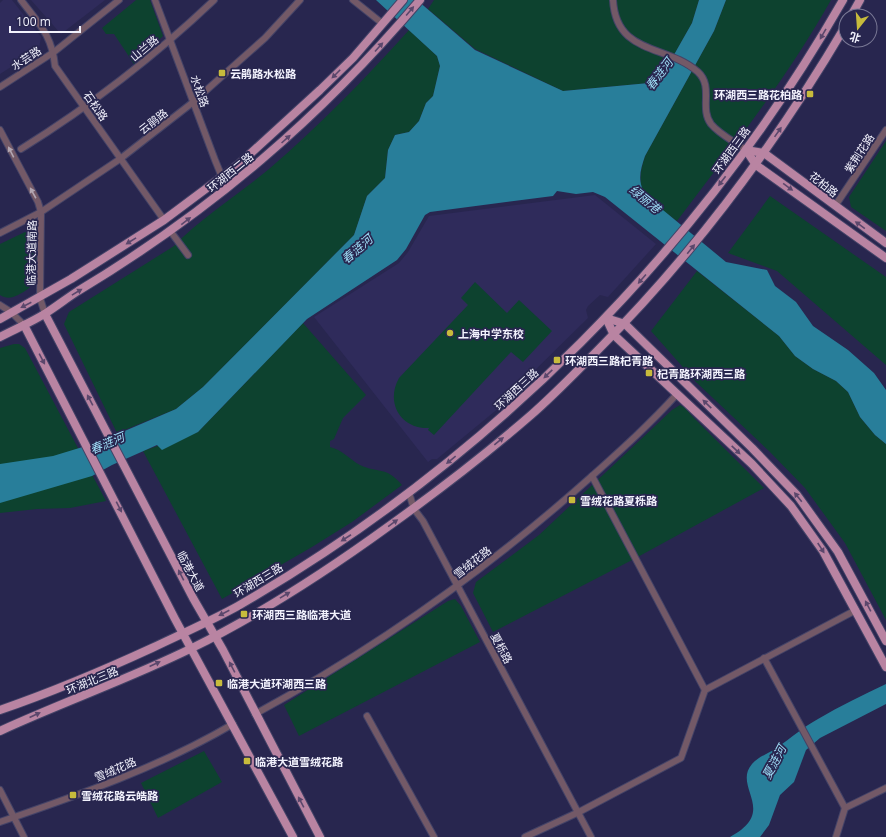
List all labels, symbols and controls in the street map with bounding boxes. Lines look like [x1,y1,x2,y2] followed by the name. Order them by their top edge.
[405,6,414,17] one-way arrow
[10,8,80,34] scale bar
[838,8,878,48] north arrow
[16,13,51,30] text: 100 m
[820,28,827,40] one-way arrow
[847,29,862,47] text: 北
[127,32,161,64] street label: 山兰路
[374,42,383,52] one-way arrow
[8,43,44,73] street label: 水芸路
[641,53,678,93] water label: 春涟河
[230,66,297,81] place label: 云鹃路水松路
[217,68,227,78] marker: 云鹃路水松路
[331,69,341,79] one-way arrow
[187,73,213,109] street label: 水松路
[714,87,803,102] place label: 环湖西三路花柏路
[80,88,112,124] street label: 石松路
[805,89,815,99] marker: 环湖西三路花柏路
[135,105,171,137] street label: 云鹃路
[709,123,753,177] street label: 环湖西三路
[774,127,782,138] one-way arrow
[841,130,877,176] street label: 紫荆花路
[281,134,292,143] one-way arrow
[8,147,15,158] one-way arrow
[204,149,256,195] street label: 环湖西二路
[806,168,842,200] street label: 花柏路
[718,175,727,186] one-way arrow
[626,181,666,218] water label: 绿丽港
[782,183,793,191] one-way arrow
[30,187,36,199] one-way arrow
[180,216,191,225] one-way arrow
[23,220,39,286] street label: 临港大道南路
[855,220,866,229] one-way arrow
[338,229,378,267] water label: 春涟河
[125,238,137,245] one-way arrow
[687,243,696,254] one-way arrow
[637,274,647,284] one-way arrow
[72,288,82,296] one-way arrow
[20,302,31,308] one-way arrow
[458,326,524,341] place label: 上海中学东校
[445,328,455,338] marker: 上海中学东校
[565,353,654,368] place label: 环湖西三路杞青路
[38,354,45,365] one-way arrow
[552,355,562,365] marker: 环湖西三路杞青路
[491,365,541,413] street label: 环湖西三路
[657,366,746,381] place label: 杞青路环湖西三路
[644,368,654,378] marker: 杞青路环湖西三路
[543,370,553,379] one-way arrow
[87,394,93,406] one-way arrow
[702,400,712,409] one-way arrow
[87,427,129,458] water label: 春涟河
[494,436,505,445] one-way arrow
[731,445,741,454] one-way arrow
[445,456,456,464] one-way arrow
[794,491,803,502] one-way arrow
[580,493,658,508] place label: 雪绒花路夏栎路
[567,495,577,505] marker: 雪绒花路夏栎路
[116,501,122,513] one-way arrow
[388,519,399,527] one-way arrow
[340,534,352,541] one-way arrow
[817,542,824,554] one-way arrow
[450,543,494,581] street label: 雪绒花路
[174,548,208,594] street label: 临港大道
[231,559,285,601] street label: 环湖西三路
[178,569,184,581] one-way arrow
[280,591,290,599] one-way arrow
[864,600,871,612] one-way arrow
[252,607,351,622] place label: 环湖西三路临港大道
[239,609,249,619] marker: 环湖西三路临港大道
[218,610,229,616] one-way arrow
[488,630,516,666] street label: 夏栎路
[150,661,162,667] one-way arrow
[229,661,235,672] one-way arrow
[64,663,120,697] street label: 环湖北三路
[227,676,327,691] place label: 临港大道环湖西三路
[214,678,224,688] marker: 临港大道环湖西三路
[30,712,41,718] one-way arrow
[758,740,791,782] water label: 夏涟河
[92,754,138,784] street label: 雪绒花路
[255,754,344,769] place label: 临港大道雪绒花路
[242,756,252,766] marker: 临港大道雪绒花路
[81,788,159,803] place label: 雪绒花路云皓路
[68,790,78,800] marker: 雪绒花路云皓路
[298,797,305,808] one-way arrow

